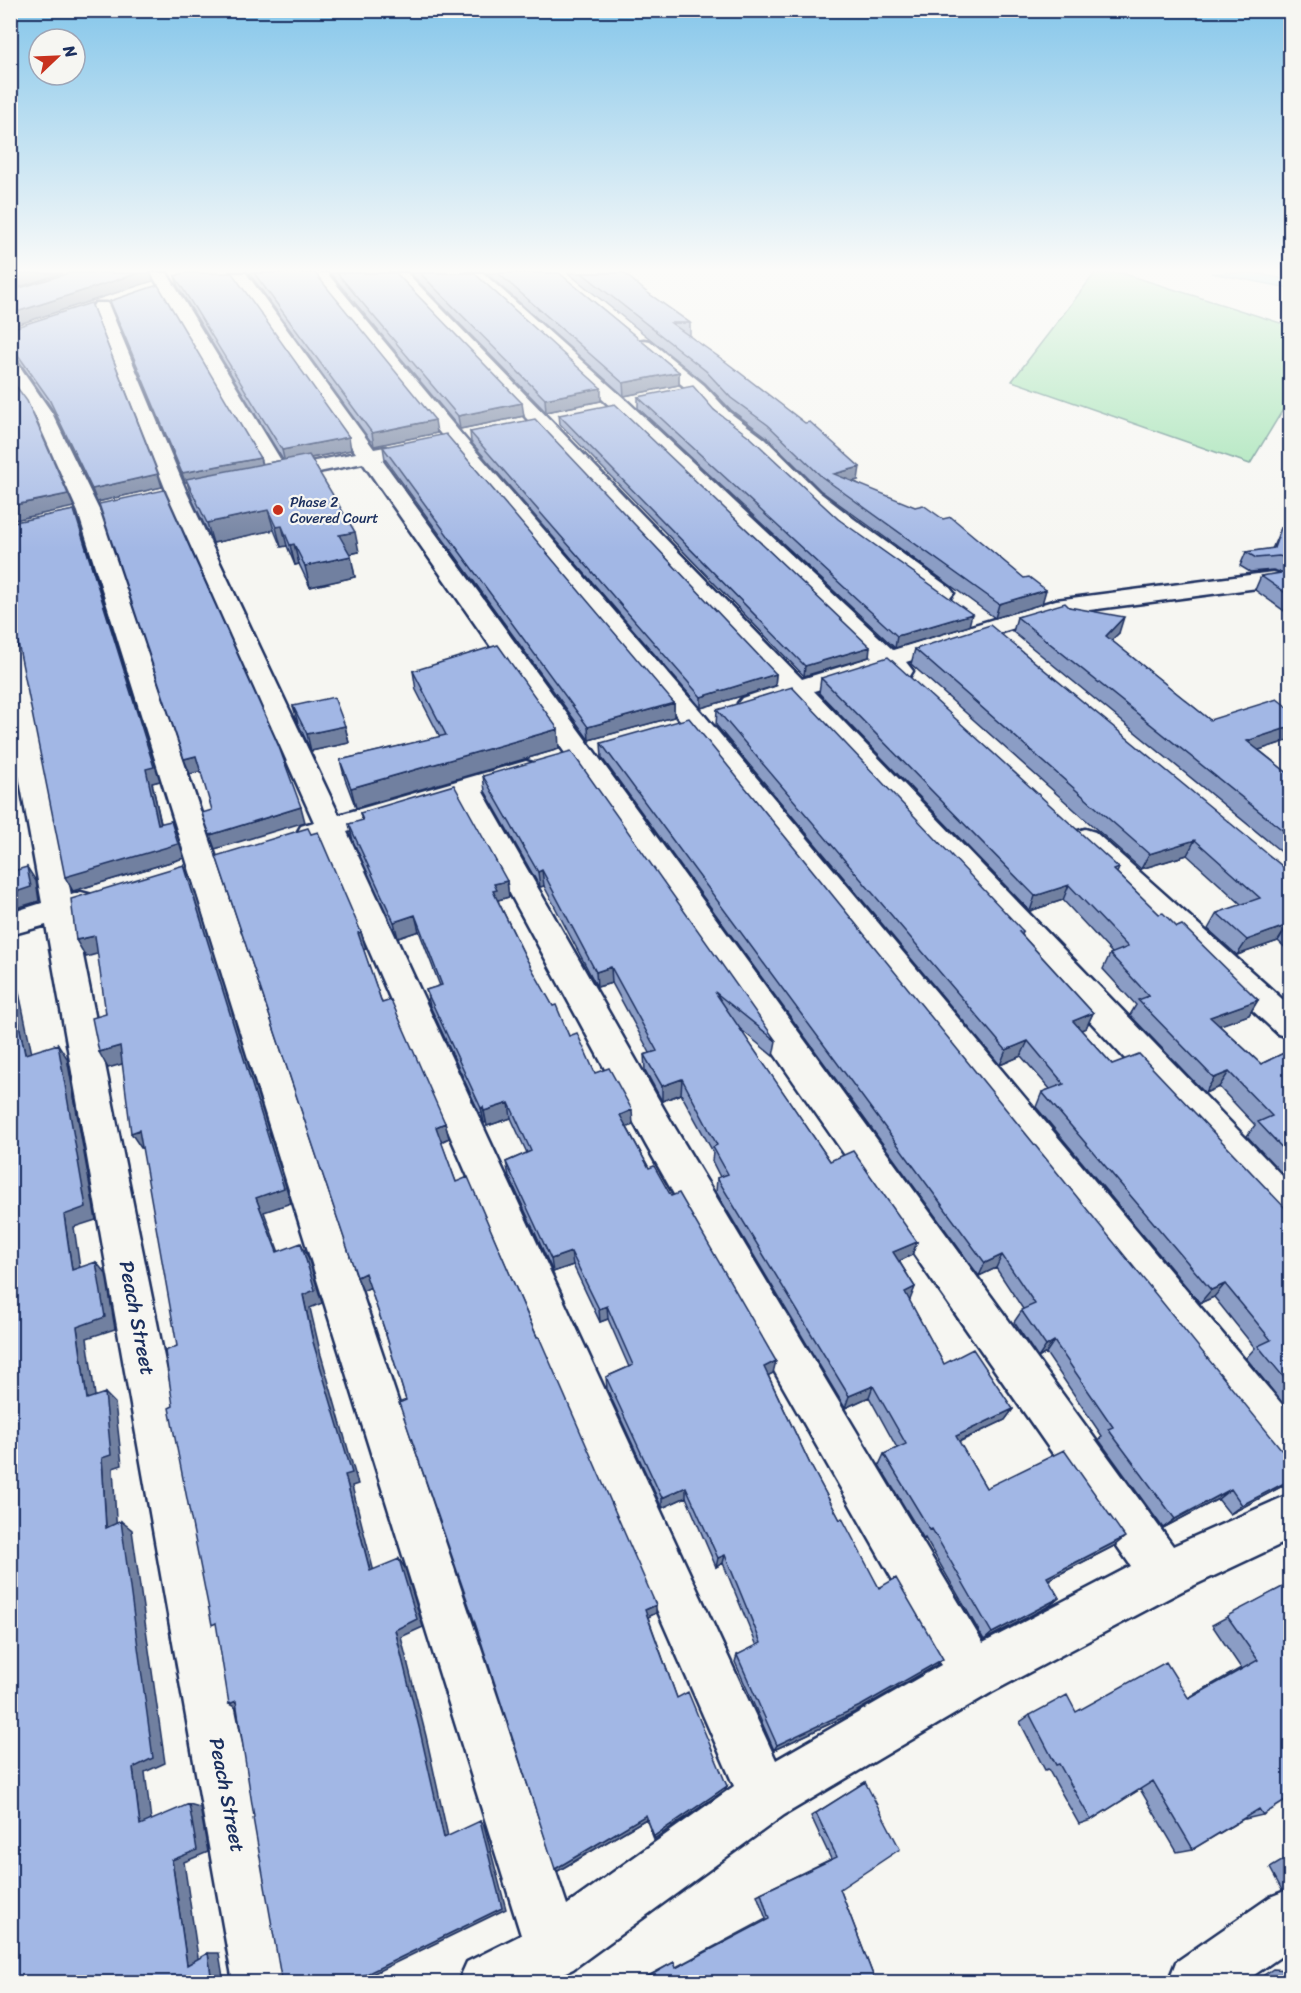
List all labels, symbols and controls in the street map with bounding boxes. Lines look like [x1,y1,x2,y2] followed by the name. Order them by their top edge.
[27,27,87,87] north arrow
[54,40,86,63] text: N
[290,490,378,531] place label: Phase 2 Covered Court
[271,503,285,517] marker: Phase 2 Covered Court
[109,1258,165,1379] street label: Peach Street
[199,1735,255,1856] street label: Peach Street

